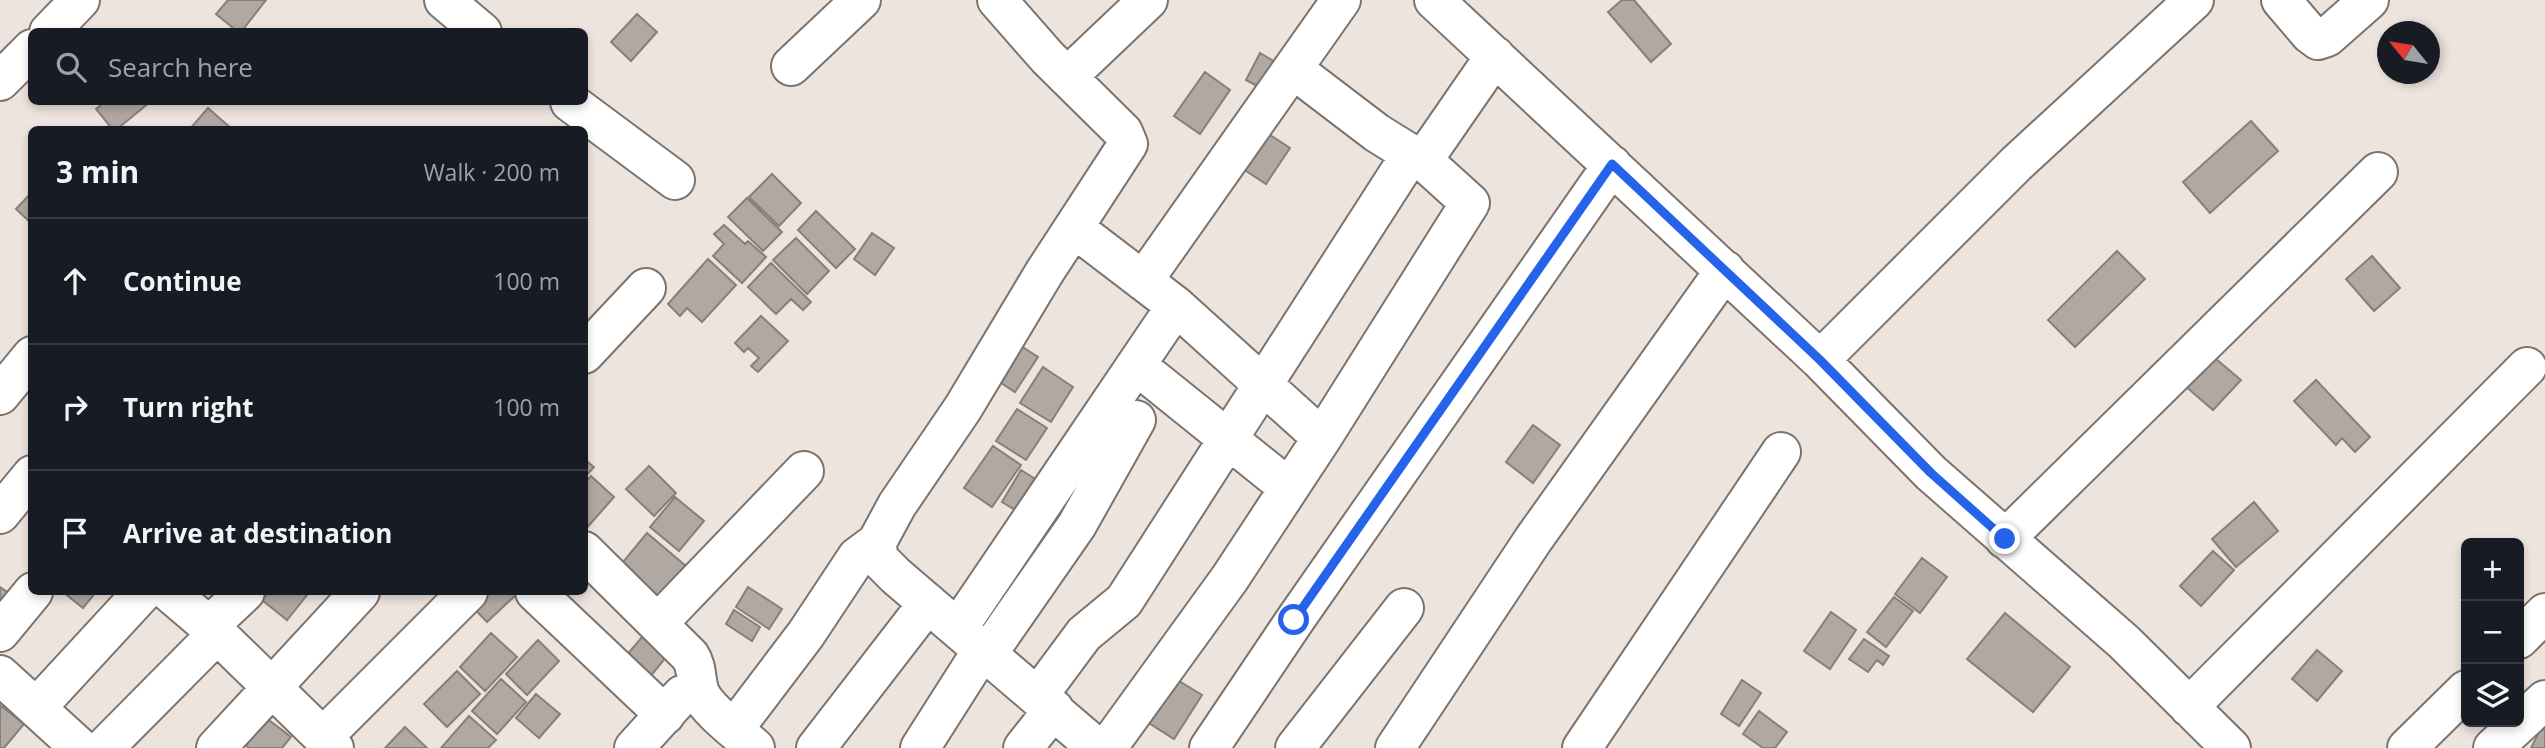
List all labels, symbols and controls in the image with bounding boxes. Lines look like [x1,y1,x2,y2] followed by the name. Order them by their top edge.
[2377,21,2440,84] north arrow
[28,28,588,105] search box
[52,48,90,86] icon: search
[108,49,253,85] text: Search here
[56,151,139,192] text: 3 min
[423,156,560,188] text: Walk · 200 m
[56,262,94,300] icon: ahead
[123,263,242,299] text: Continue
[493,265,560,297] text: 100 m
[56,388,94,426] icon: right
[123,389,254,425] text: Turn right
[493,391,560,423] text: 100 m
[56,514,94,552] icon: arrive
[123,515,392,551] text: Arrive at destination
[1989,523,2020,554] route end
[2461,538,2524,727] map controls
[2461,538,2524,601] button: +
[2461,601,2524,664] button: −
[1278,604,1309,635] route start
[2461,664,2524,727] button: layers

